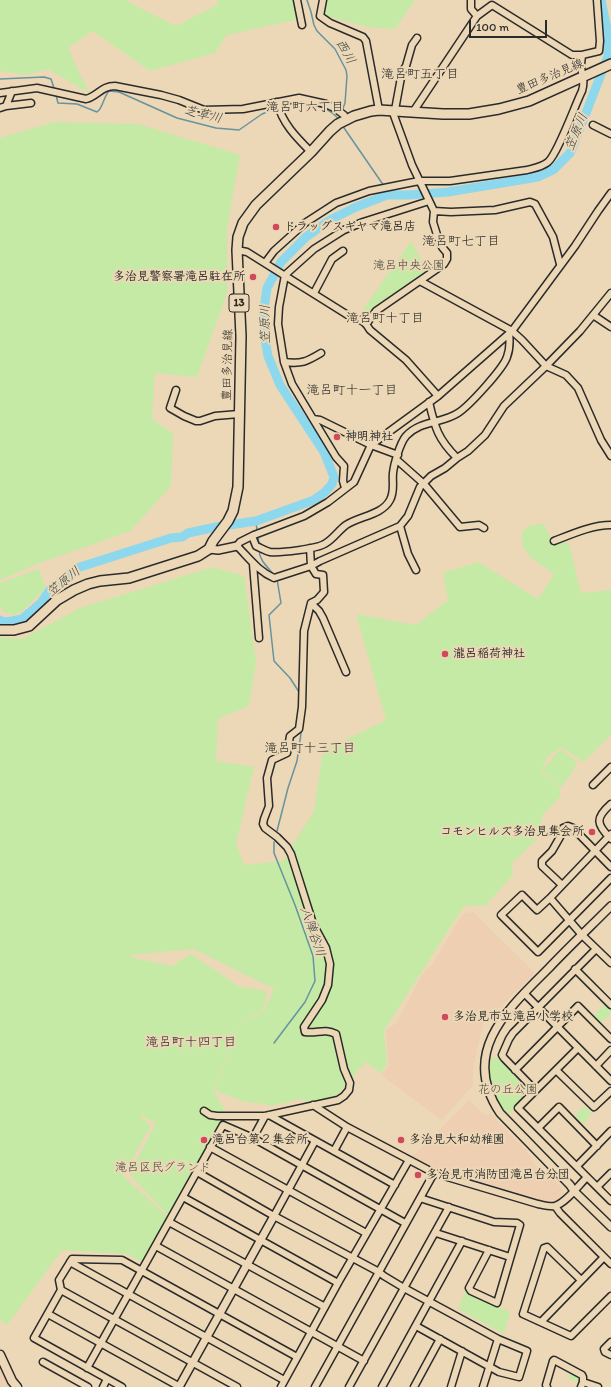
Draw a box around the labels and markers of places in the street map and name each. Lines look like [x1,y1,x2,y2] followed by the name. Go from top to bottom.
[284,220,416,234] place label: ドラッグスギヤマ滝呂店
[271,222,281,232] marker: ドラッグスギヤマ滝呂店
[113,270,245,284] place label: 多治見警察署滝呂駐在所
[248,272,258,282] marker: 多治見警察署滝呂駐在所
[345,430,393,444] place label: 神明神社
[332,432,342,442] marker: 神明神社
[453,647,525,661] place label: 瀧呂稲荷神社
[440,649,450,659] marker: 瀧呂稲荷神社
[440,825,584,839] place label: コモンヒルズ多治見集会所
[587,827,597,837] marker: コモンヒルズ多治見集会所
[453,1010,573,1024] place label: 多治見市立滝呂小学校
[440,1012,450,1022] marker: 多治見市立滝呂小学校
[212,1133,308,1147] place label: 滝呂台第２集会所
[409,1133,505,1147] place label: 多治見大和幼稚園
[199,1135,209,1145] marker: 滝呂台第２集会所
[396,1135,406,1145] marker: 多治見大和幼稚園
[426,1168,570,1182] place label: 多治見市消防団滝呂台分団
[413,1170,423,1180] marker: 多治見市消防団滝呂台分団

